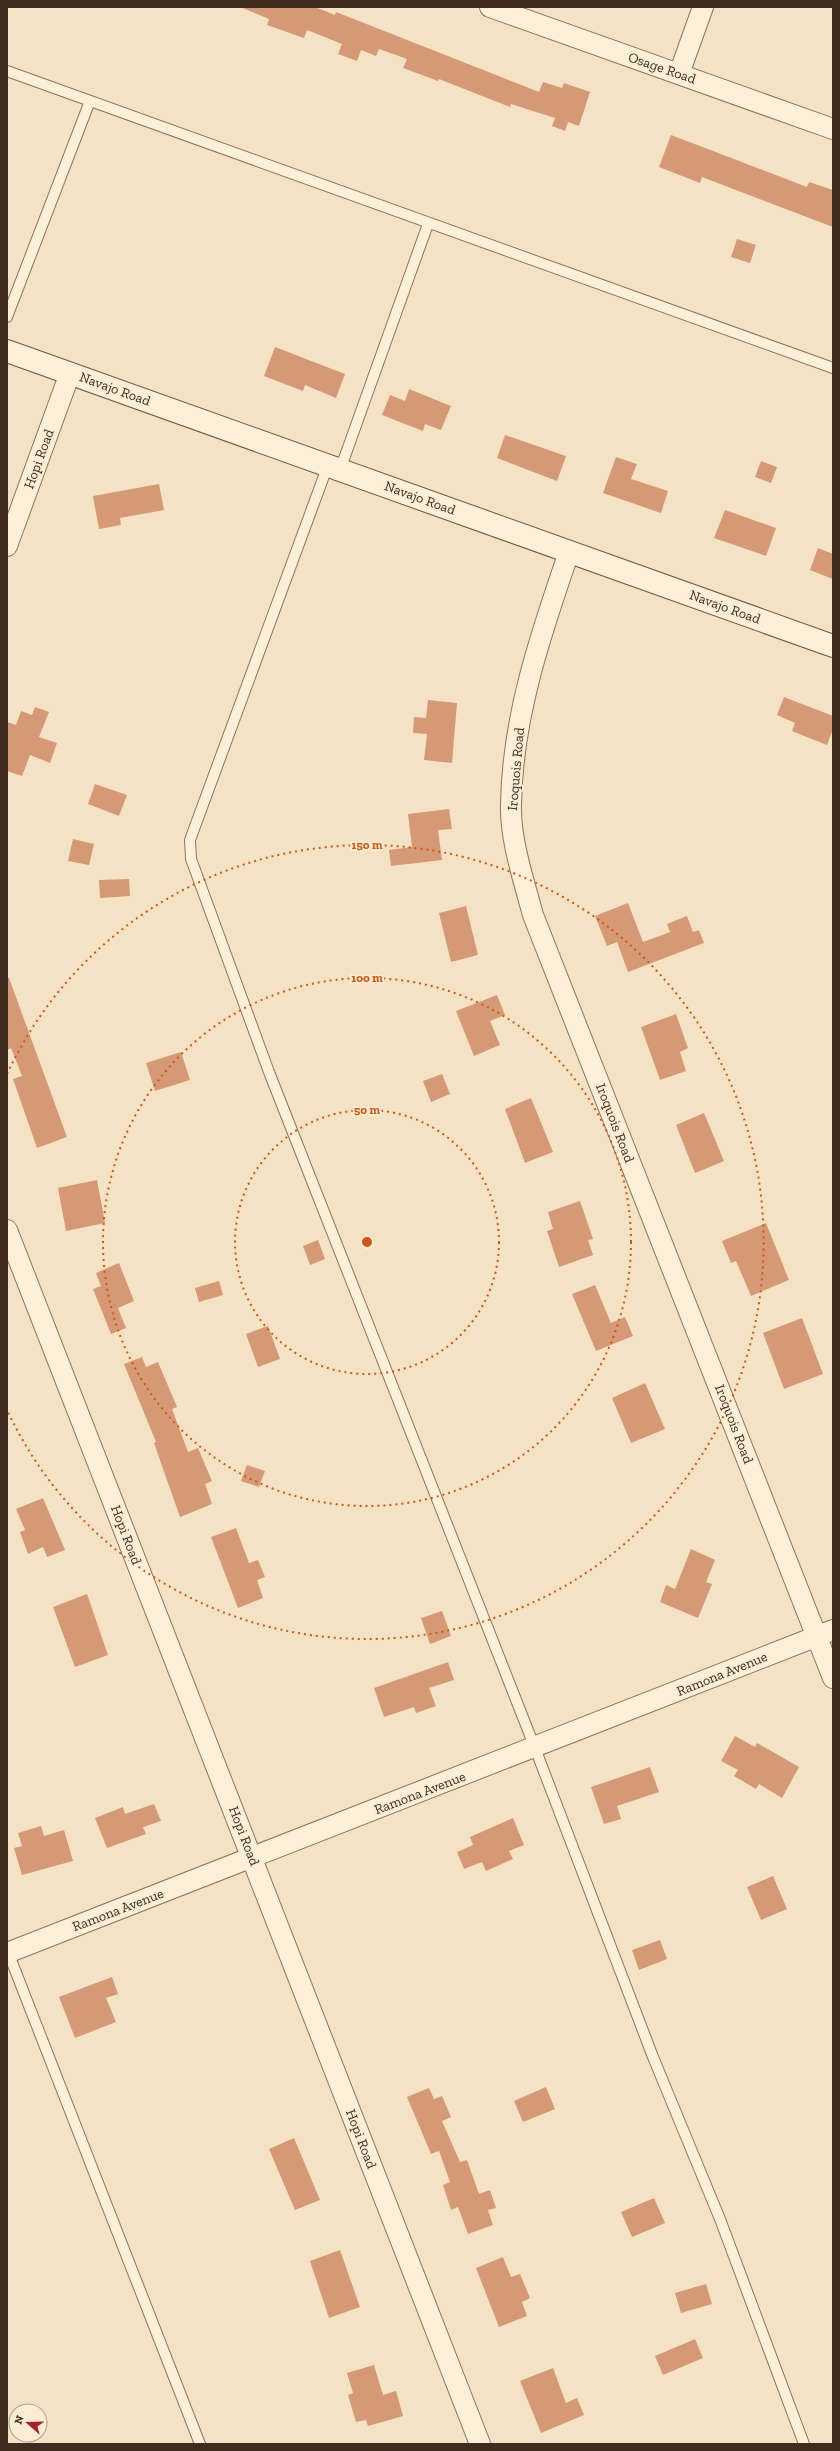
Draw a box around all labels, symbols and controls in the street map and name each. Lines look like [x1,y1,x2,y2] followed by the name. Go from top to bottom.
[626,48,698,88] street label: Osage Road
[77,368,153,410] street label: Navajo Road
[20,427,58,491] street label: Hopi Road
[382,477,458,519] street label: Navajo Road
[687,586,763,628] street label: Navajo Road
[504,726,528,811] street label: Iroquois Road
[352,838,383,852] text: 150 m
[351,971,383,985] text: 100 m
[592,1081,638,1165] street label: Iroquois Road
[354,1103,380,1117] text: 50 m
[360,1235,374,1249] centre of rings
[711,1382,757,1466] street label: Iroquois Road
[107,1503,145,1567] street label: Hopi Road
[674,1648,770,1700] street label: Ramona Avenue
[372,1768,469,1818] street label: Ramona Avenue
[225,1804,263,1868] street label: Hopi Road
[70,1885,167,1935] street label: Ramona Avenue
[342,2107,380,2171] street label: Hopi Road
[8,2403,48,2443] north arrow
[12,2413,27,2426] text: N

